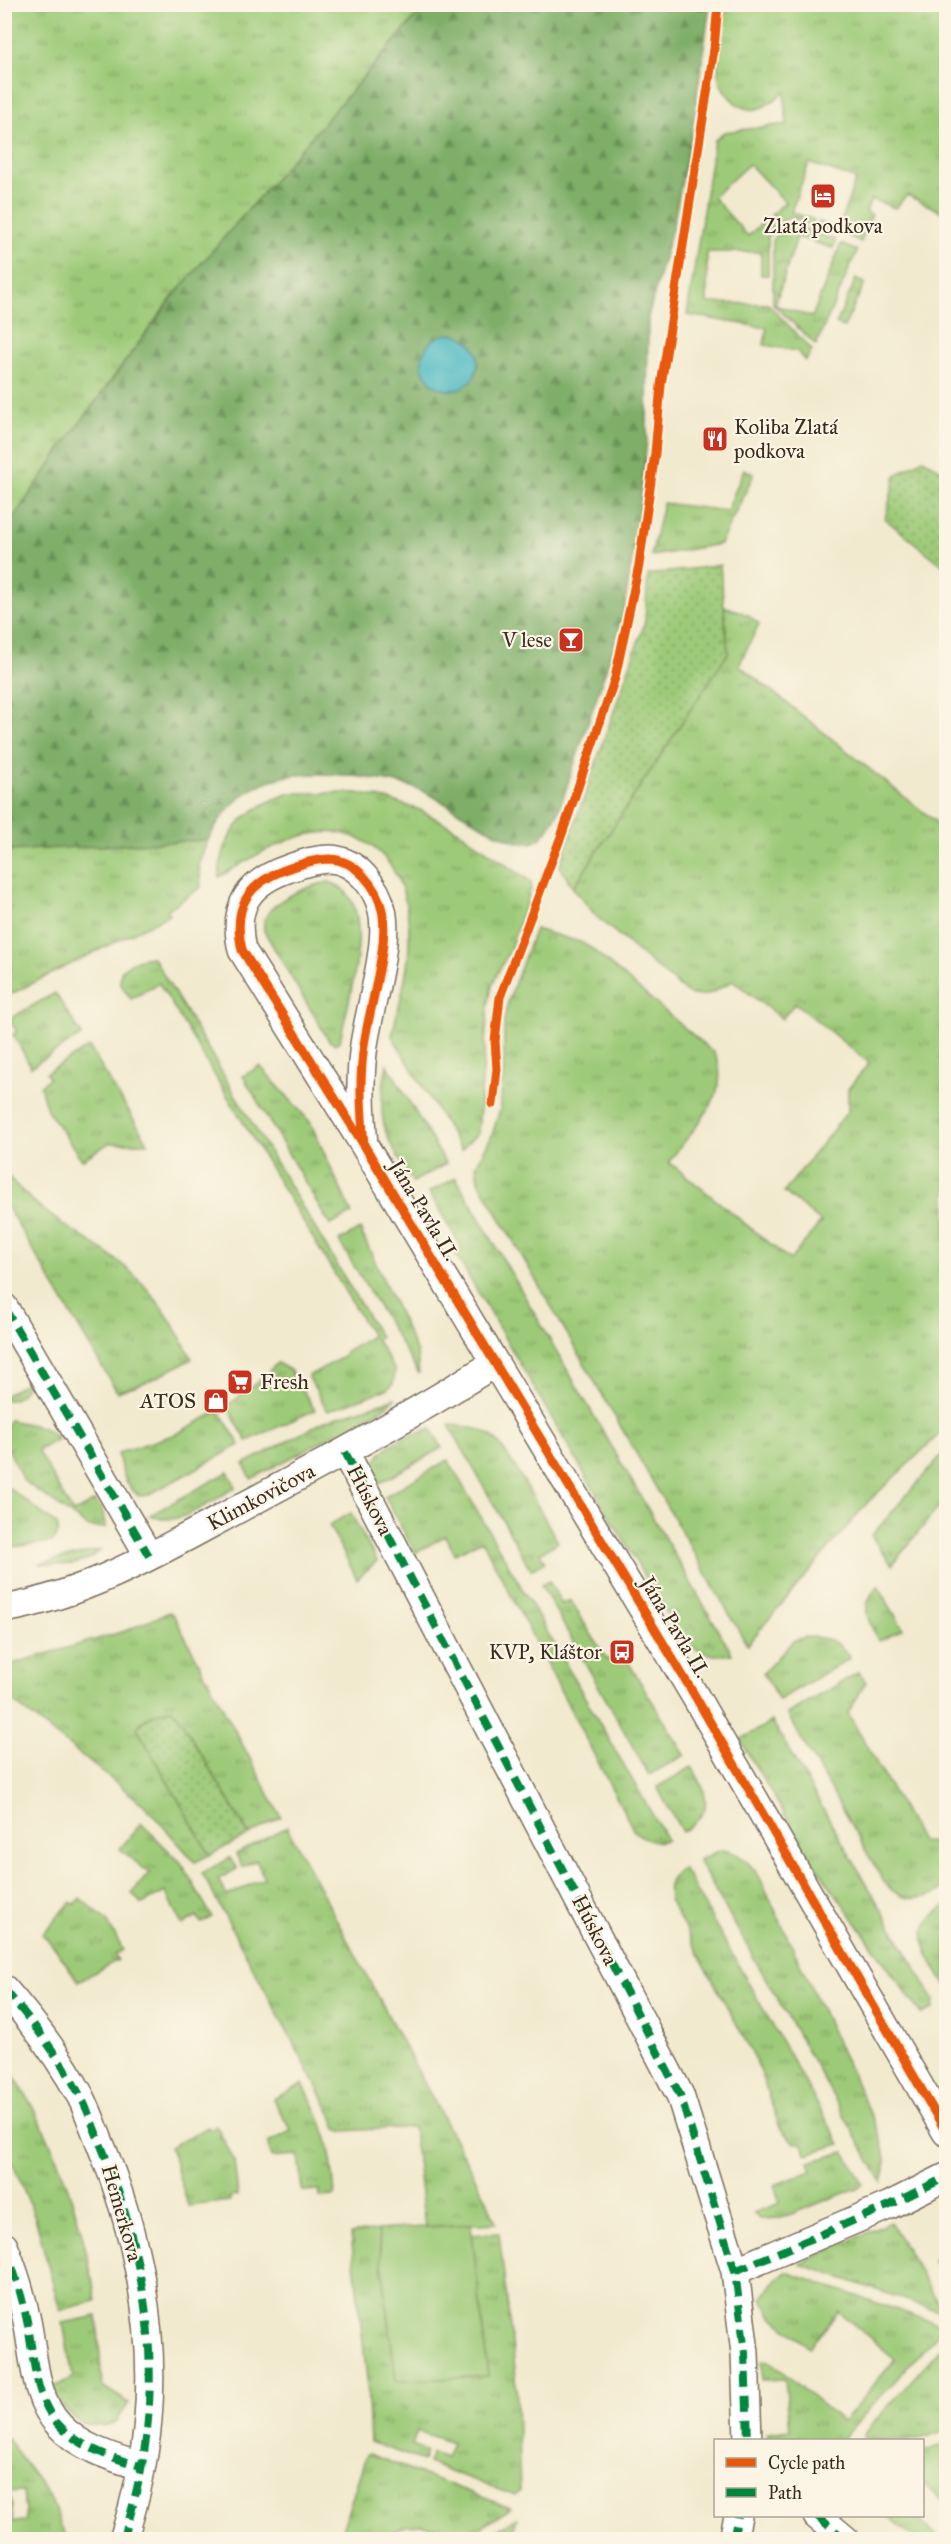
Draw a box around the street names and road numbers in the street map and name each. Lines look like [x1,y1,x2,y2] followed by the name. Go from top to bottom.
[383,1153,464,1265] street label: Jána Pavla II.
[203,1458,319,1536] street label: Klimkovičova
[341,1460,399,1540] street label: Húskova
[634,1570,715,1682] street label: Jána Pavla II.
[566,1890,624,1970] street label: Húskova
[96,2161,148,2265] street label: Hemerkova

